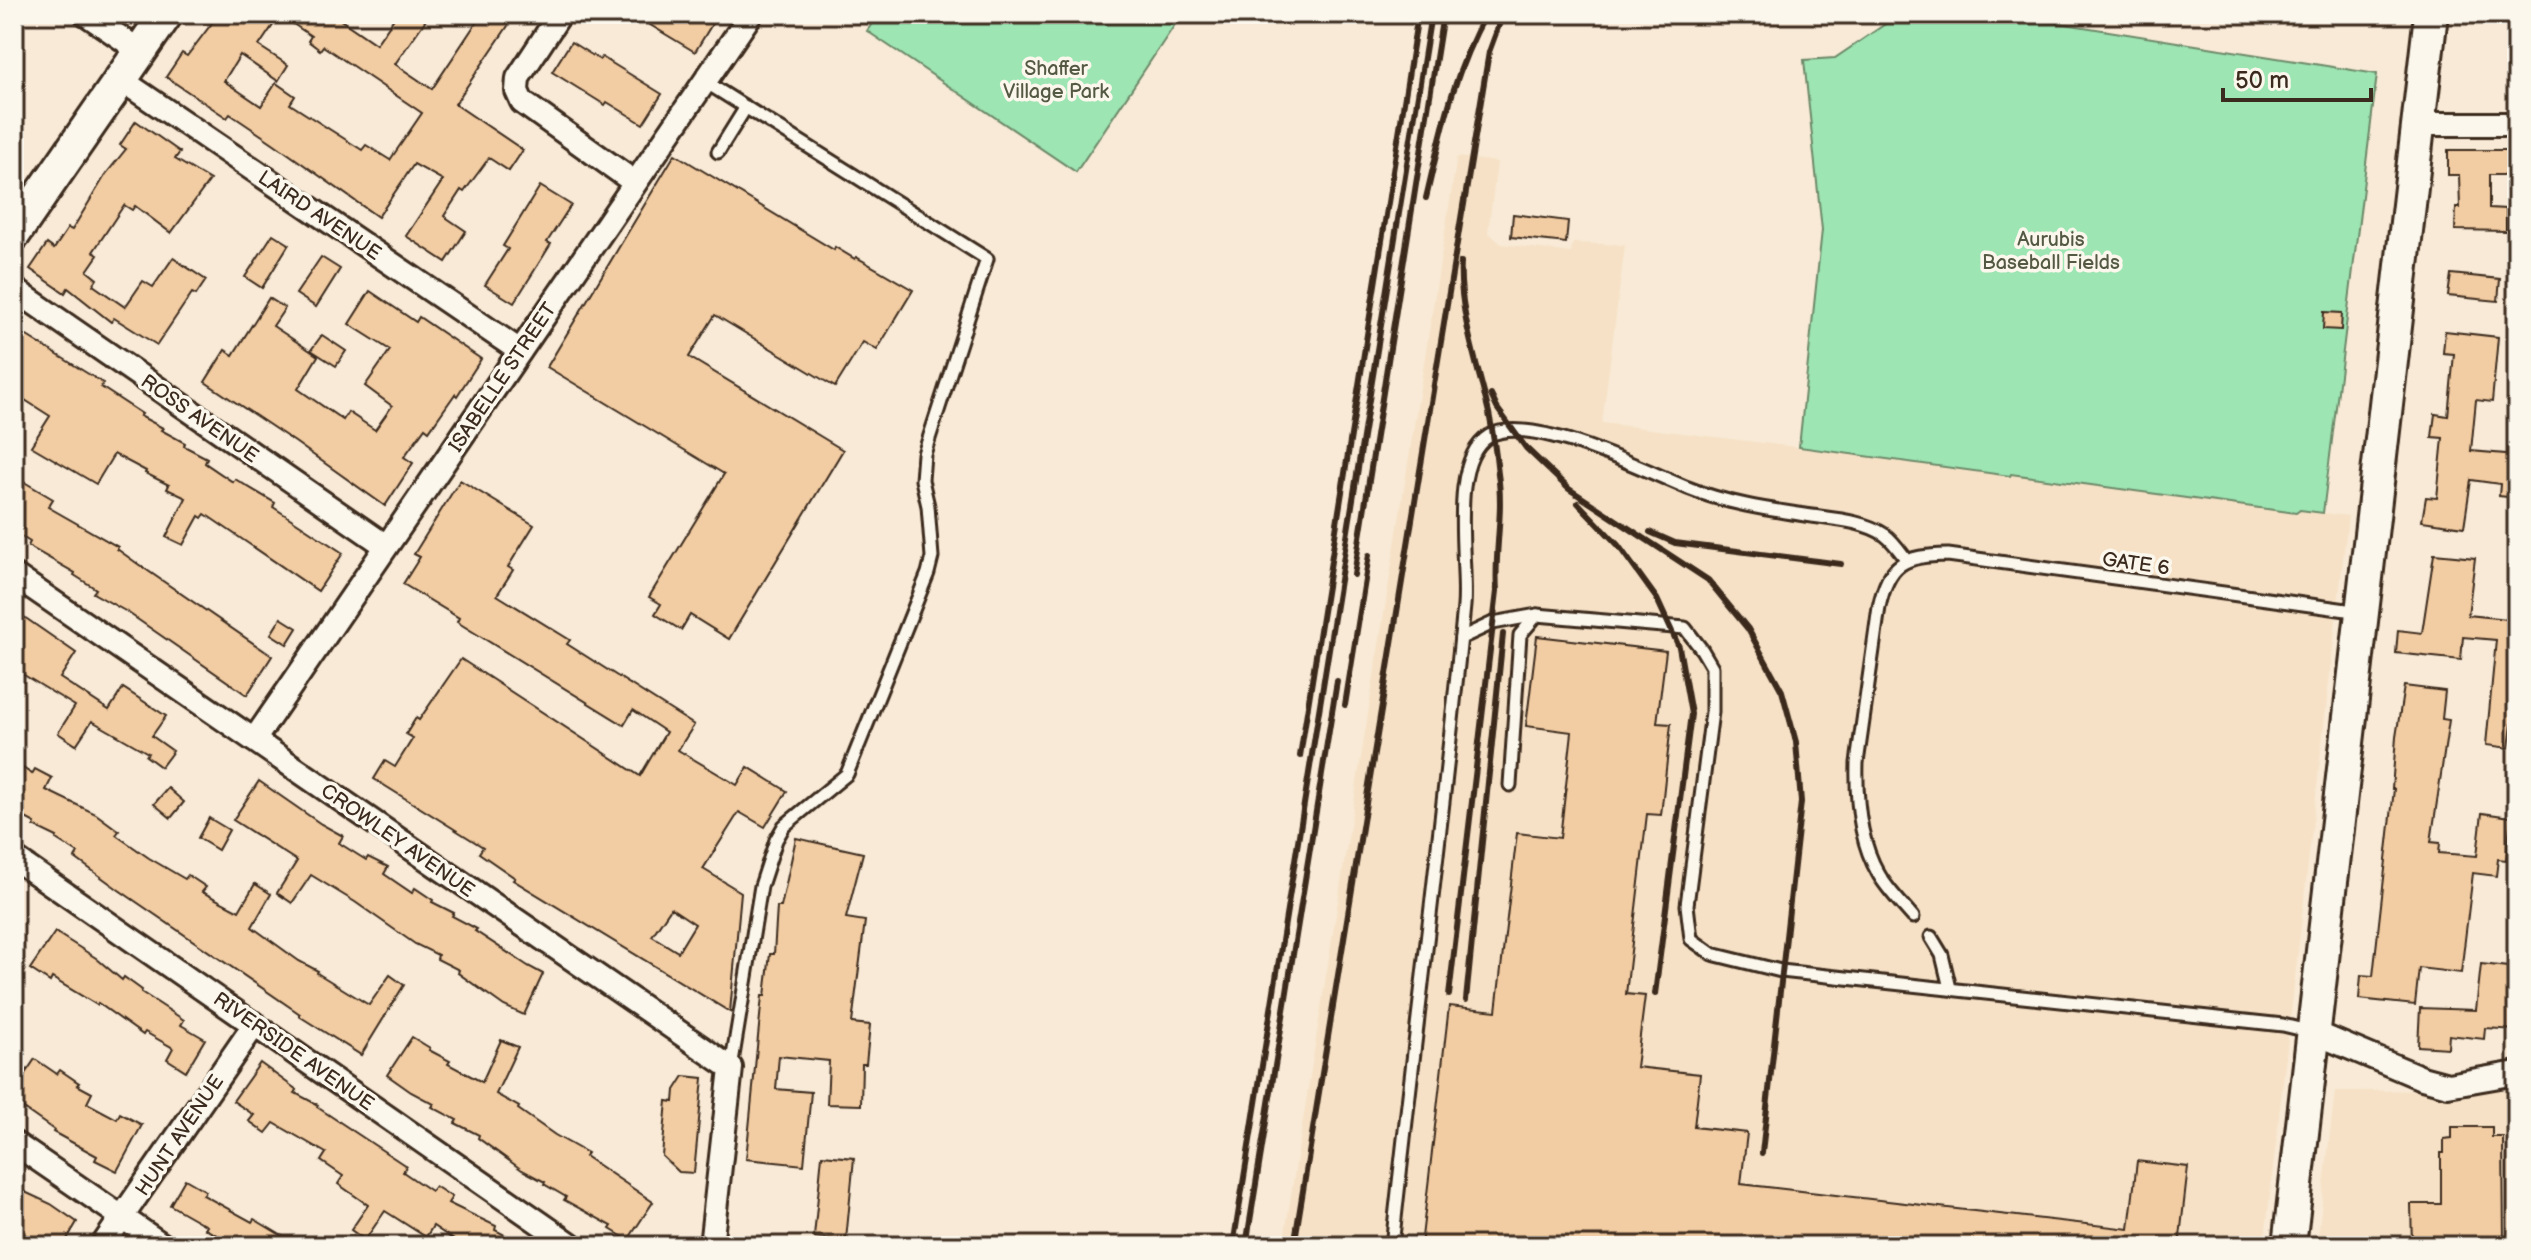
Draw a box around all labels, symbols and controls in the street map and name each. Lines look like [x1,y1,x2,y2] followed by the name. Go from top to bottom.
[2223,52,2371,102] scale bar
[1003,57,1109,104] park label: Shaffer Village Park
[2235,66,2289,95] text: 50 m
[253,166,385,266] street label: LAIRD AVENUE
[1982,228,2120,275] park label: Aurubis Baseball Fields
[444,298,562,457] street label: ISABELLE STREET
[136,369,263,468] street label: ROSS AVENUE
[2101,547,2171,581] street label: GATE 6
[316,779,479,903] street label: CROWLEY AVENUE
[208,987,378,1116] street label: RIVERSIDE AVENUE
[131,1071,229,1201] street label: HUNT AVENUE

